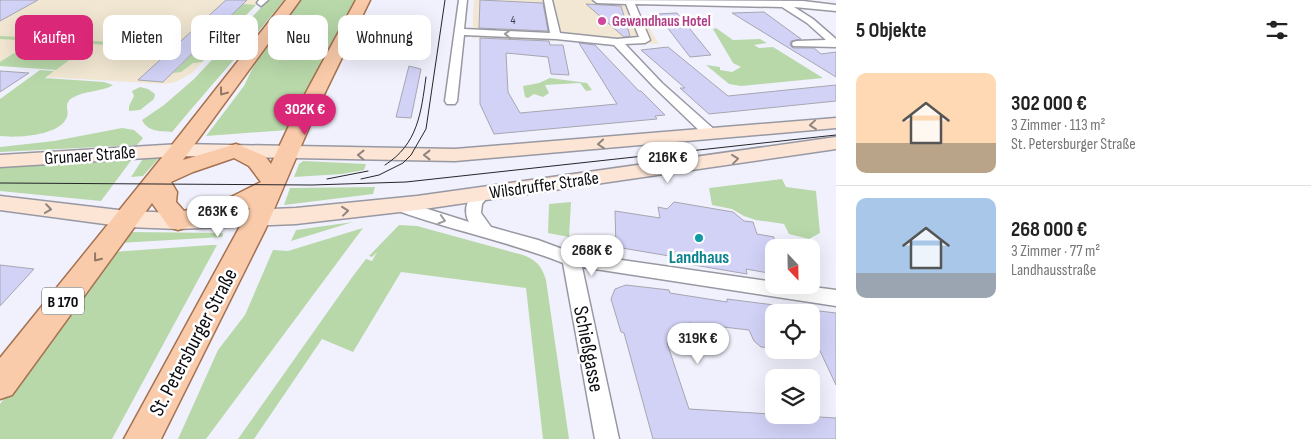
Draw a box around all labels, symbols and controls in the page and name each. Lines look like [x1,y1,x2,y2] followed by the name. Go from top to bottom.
[612,12,711,31] place label: Gewandhaus Hotel
[510,13,516,28] house number: 4
[15,15,93,60] chip: Kaufen
[103,15,181,60] chip: Mieten
[191,15,258,60] chip: Filter
[268,15,328,60] chip: Neu
[338,15,431,60] chip: Wohnung
[596,15,608,27] marker: Gewandhaus Hotel
[1263,16,1291,44] icon: filters
[856,18,926,43] text: 5 Objekte
[503,29,511,39] one-way arrow
[221,86,229,95] one-way arrow
[1011,91,1087,116] text: 302 000 €
[896,93,956,153] icon: home
[264,94,346,136] pin: 302K €
[285,100,325,119] text: 302K €
[1011,116,1105,135] text: 3 Zimmer · 113 m²
[808,119,816,130] one-way arrow
[1011,135,1136,154] text: St. Petersburger Straße
[597,138,605,149] one-way arrow
[44,142,136,169] street label: Grunaer Straße
[627,142,709,184] pin: 216K €
[648,148,688,167] text: 216K €
[356,150,364,160] one-way arrow
[423,150,430,160] one-way arrow
[731,154,739,165] one-way arrow
[488,167,600,204] street label: Wilsdruffer Straße
[177,196,259,238] pin: 263K €
[198,202,238,221] text: 263K €
[44,203,53,213] one-way arrow
[341,206,349,217] one-way arrow
[437,215,445,225] one-way arrow
[1011,217,1087,242] text: 268 000 €
[896,218,956,278] icon: home
[693,232,705,244] marker: Landhaus
[551,234,633,277] pin: 268K €
[765,239,820,294] north arrow
[765,239,820,424] map controls
[572,241,612,260] text: 268K €
[1011,242,1100,261] text: 3 Zimmer · 77 m²
[669,247,729,268] place label: Landhaus
[94,252,103,261] one-way arrow
[1011,261,1096,280] text: Landhausstraße
[144,264,243,420] street label: St. Petersburger Straße
[42,288,84,314] road number: B 170
[568,304,609,394] street label: Schießgasse
[765,304,820,359] button: locate
[657,322,739,365] pin: 319K €
[678,329,718,348] text: 319K €
[765,369,820,424] button: layers

